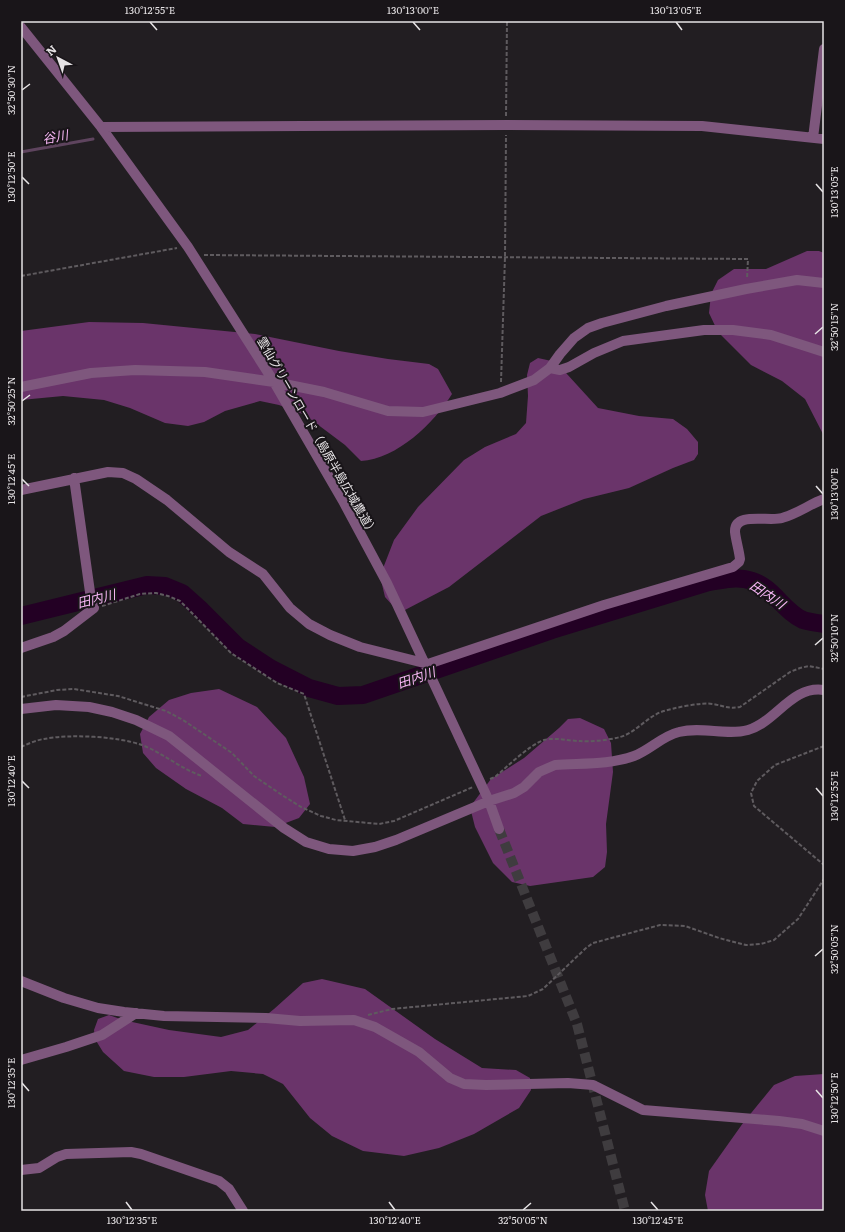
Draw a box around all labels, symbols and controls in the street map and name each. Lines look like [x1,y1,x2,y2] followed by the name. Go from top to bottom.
[125,2,175,17] text: 130°12'55"E
[387,2,439,17] text: 130°13'00"E
[650,2,702,17] text: 130°13'05"E
[38,38,78,78] north arrow
[42,41,60,59] text: N
[3,65,18,115] text: 32°50'30"N
[41,124,71,148] water label: 谷川
[3,151,18,203] text: 130°12'50"E
[826,166,841,218] text: 130°13'05"E
[826,303,841,351] text: 32°50'15"N
[253,333,383,539] street label: 雲仙グリーンロード（島原半島広域農道）
[3,376,18,426] text: 32°50'25"N
[3,454,18,504] text: 130°12'45"E
[826,468,841,520] text: 130°13'00"E
[747,575,791,614] water label: 田内川
[75,584,119,612] water label: 田内川
[826,614,841,662] text: 32°50'10"N
[394,661,439,692] water label: 田内川
[3,755,18,807] text: 130°12'40"E
[826,771,841,821] text: 130°12'55"E
[826,924,841,974] text: 32°50'05"N
[3,1058,18,1108] text: 130°12'35"E
[826,1072,841,1124] text: 130°12'50"E
[107,1212,157,1227] text: 130°12'35"E
[369,1212,421,1227] text: 130°12'40"E
[498,1212,548,1227] text: 32°50'05"N
[633,1212,683,1227] text: 130°12'45"E

